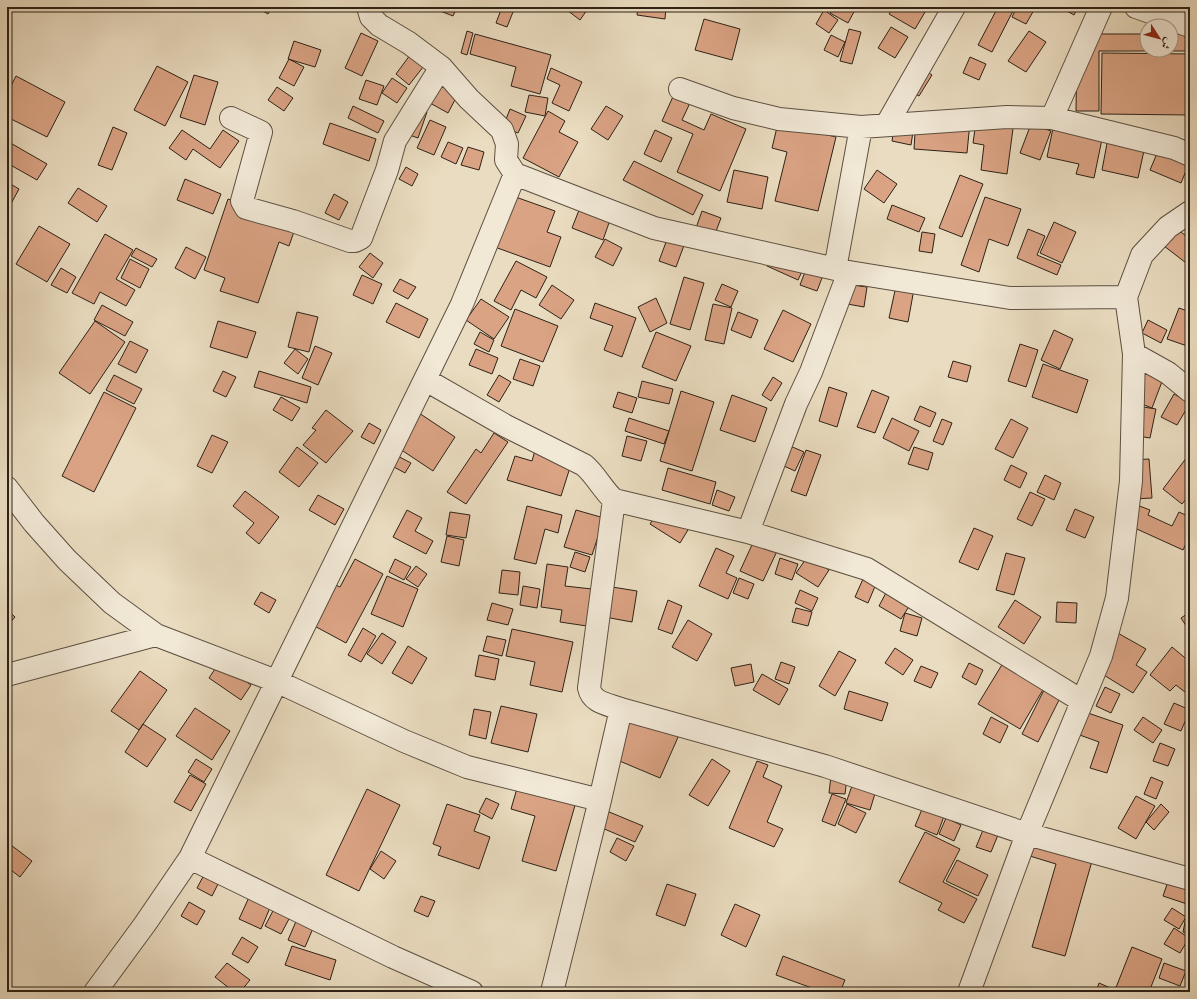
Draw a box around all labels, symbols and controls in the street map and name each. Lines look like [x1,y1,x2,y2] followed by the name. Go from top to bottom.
[1139,18,1179,58] north arrow
[1158,35,1176,52] text: ش

